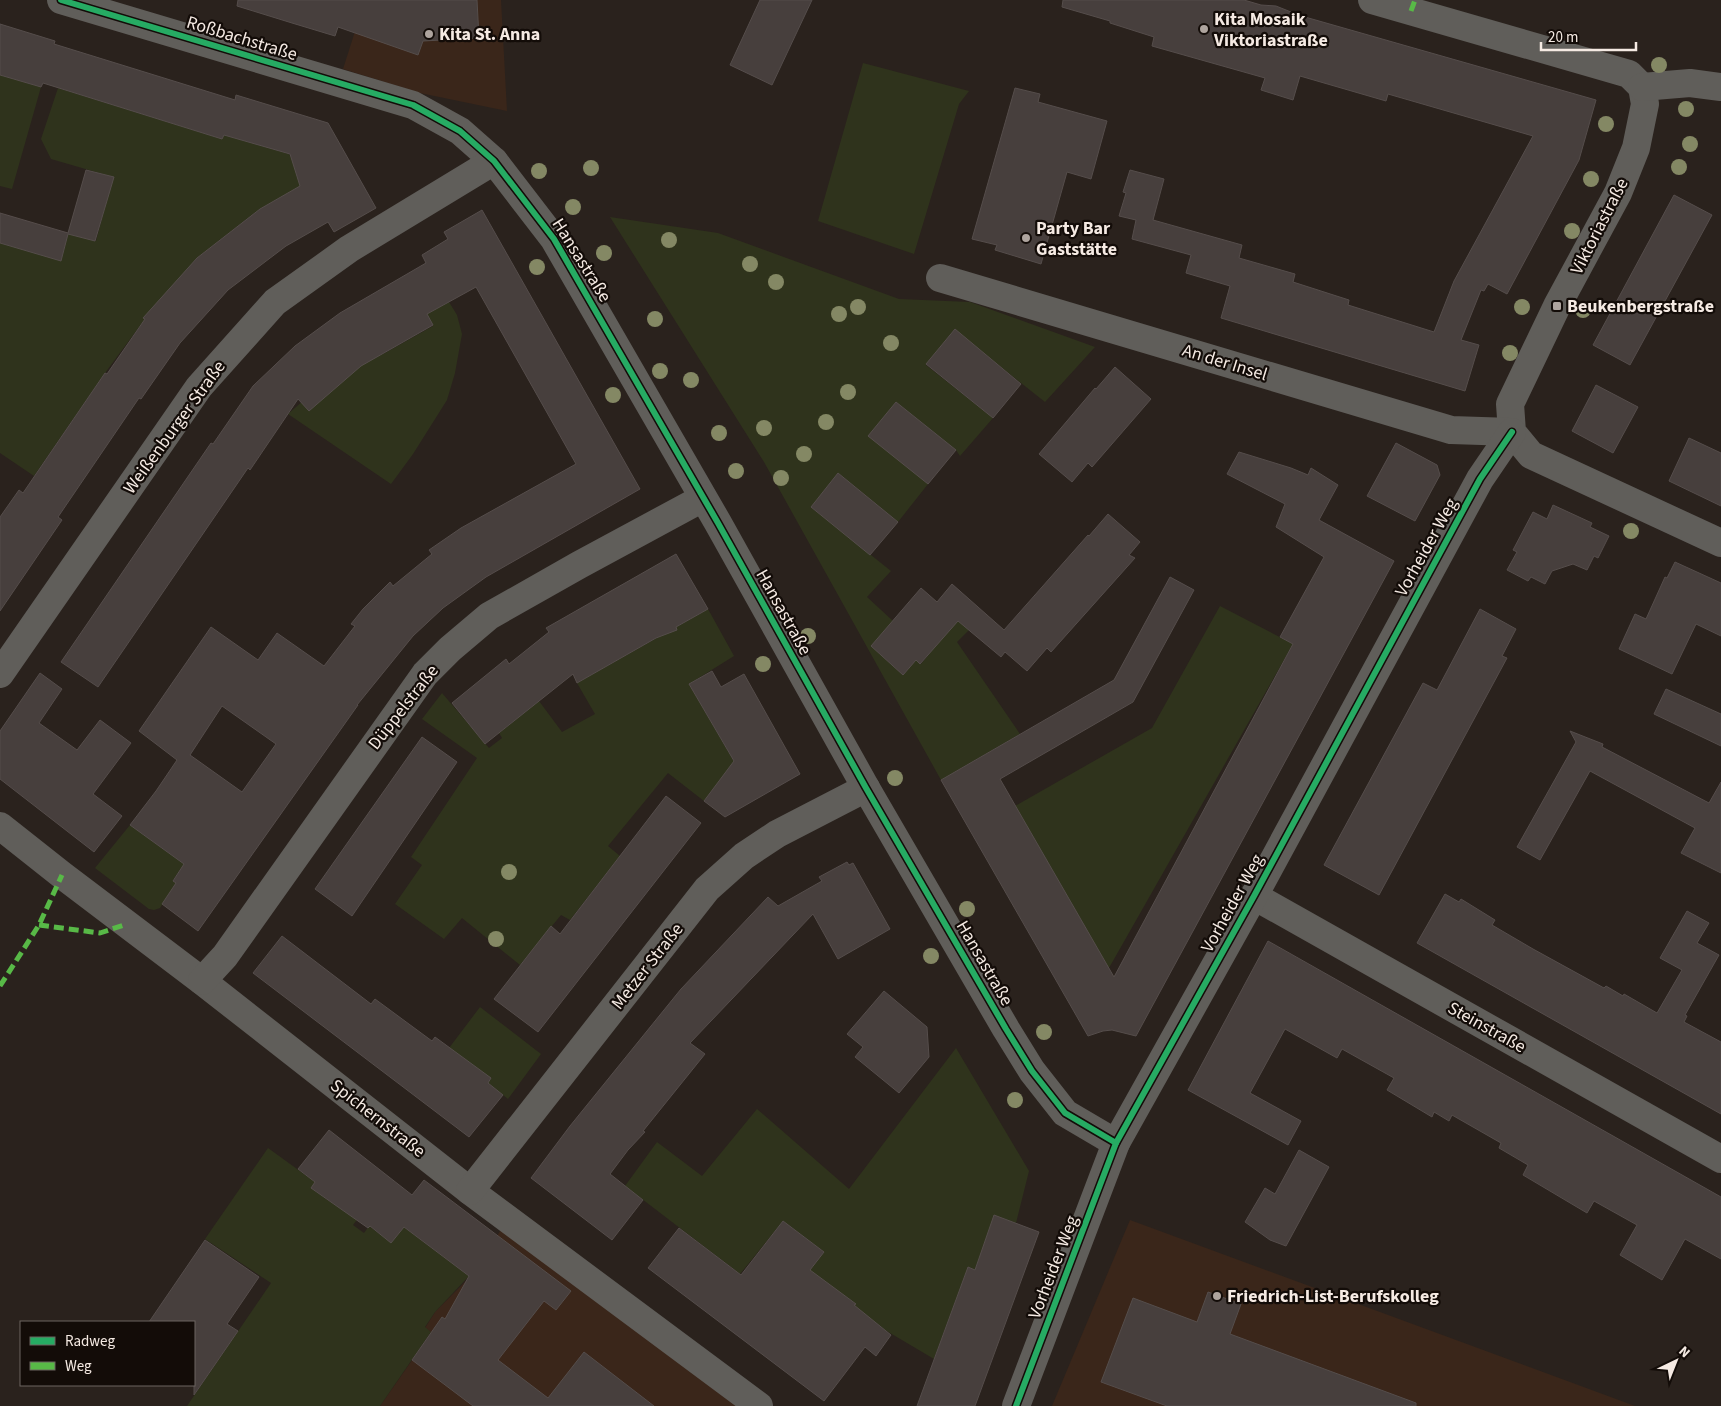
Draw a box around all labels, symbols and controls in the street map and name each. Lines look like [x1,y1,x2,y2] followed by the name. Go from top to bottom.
[1213,7,1328,53] place label: Kita Mosaik Viktoriastraße
[183,10,300,67] street label: Roßbachstraße
[1541,20,1636,52] scale bar
[439,22,540,47] place label: Kita St. Anna
[1198,23,1210,35] marker: Kita Mosaik Viktoriastraße
[1548,27,1578,48] text: 20 m
[423,28,435,40] marker: Kita St. Anna
[1564,174,1634,279] street label: Viktoriastraße
[546,213,617,307] street label: Hansastraße
[1036,216,1117,262] place label: Party Bar Gaststätte
[1020,232,1032,244] marker: Party Bar Gaststätte
[1567,294,1714,319] place label: Beukenbergstraße
[1551,300,1563,312] marker: Beukenbergstraße
[1179,338,1270,387] street label: An der Insel
[117,355,231,499] street label: Weißenburger Straße
[1389,494,1464,601] street label: Vorheider Weg
[750,565,817,660] street label: Hansastraße
[362,659,445,755] street label: Düppelstraße
[1195,850,1270,957] street label: Vorheider Weg
[950,916,1019,1011] street label: Hansastraße
[606,918,689,1015] street label: Metzer Straße
[1443,996,1530,1059] street label: Steinstraße
[325,1073,431,1164] street label: Spichernstraße
[1022,1212,1085,1322] street label: Vorheider Weg
[1227,1284,1439,1309] place label: Friedrich-List-Berufskolleg
[1211,1290,1223,1302] marker: Friedrich-List-Berufskolleg
[20,1321,195,1386] legend
[65,1331,115,1352] text: Radweg
[1651,1336,1701,1386] north arrow
[1674,1342,1694,1363] text: N
[65,1356,92,1377] text: Weg

